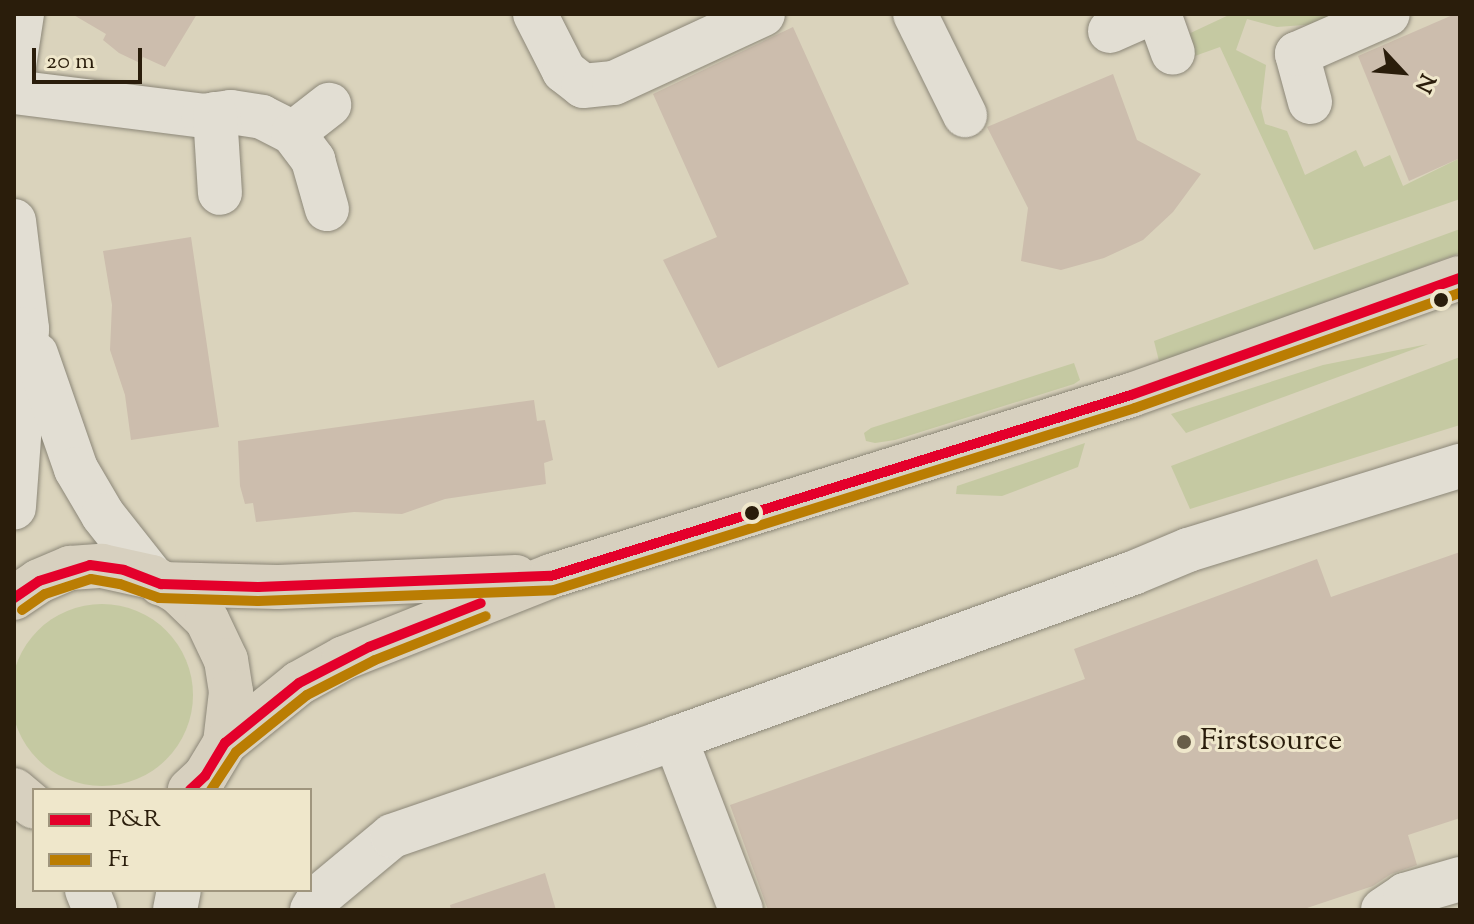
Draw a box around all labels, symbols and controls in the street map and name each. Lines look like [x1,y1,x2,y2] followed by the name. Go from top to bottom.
[36,32,146,82] scale bar
[1362,32,1442,112] north arrow
[46,45,95,79] text: 20 m
[1405,68,1442,97] text: N
[1433,292,1449,308] unlabelled marker
[744,505,760,521] unlabelled marker
[1200,724,1342,760] place label: Firstsource
[1175,733,1193,751] marker: Firstsource
[32,788,312,892] legend
[108,803,161,837] text: P&R
[108,843,129,877] text: F1

